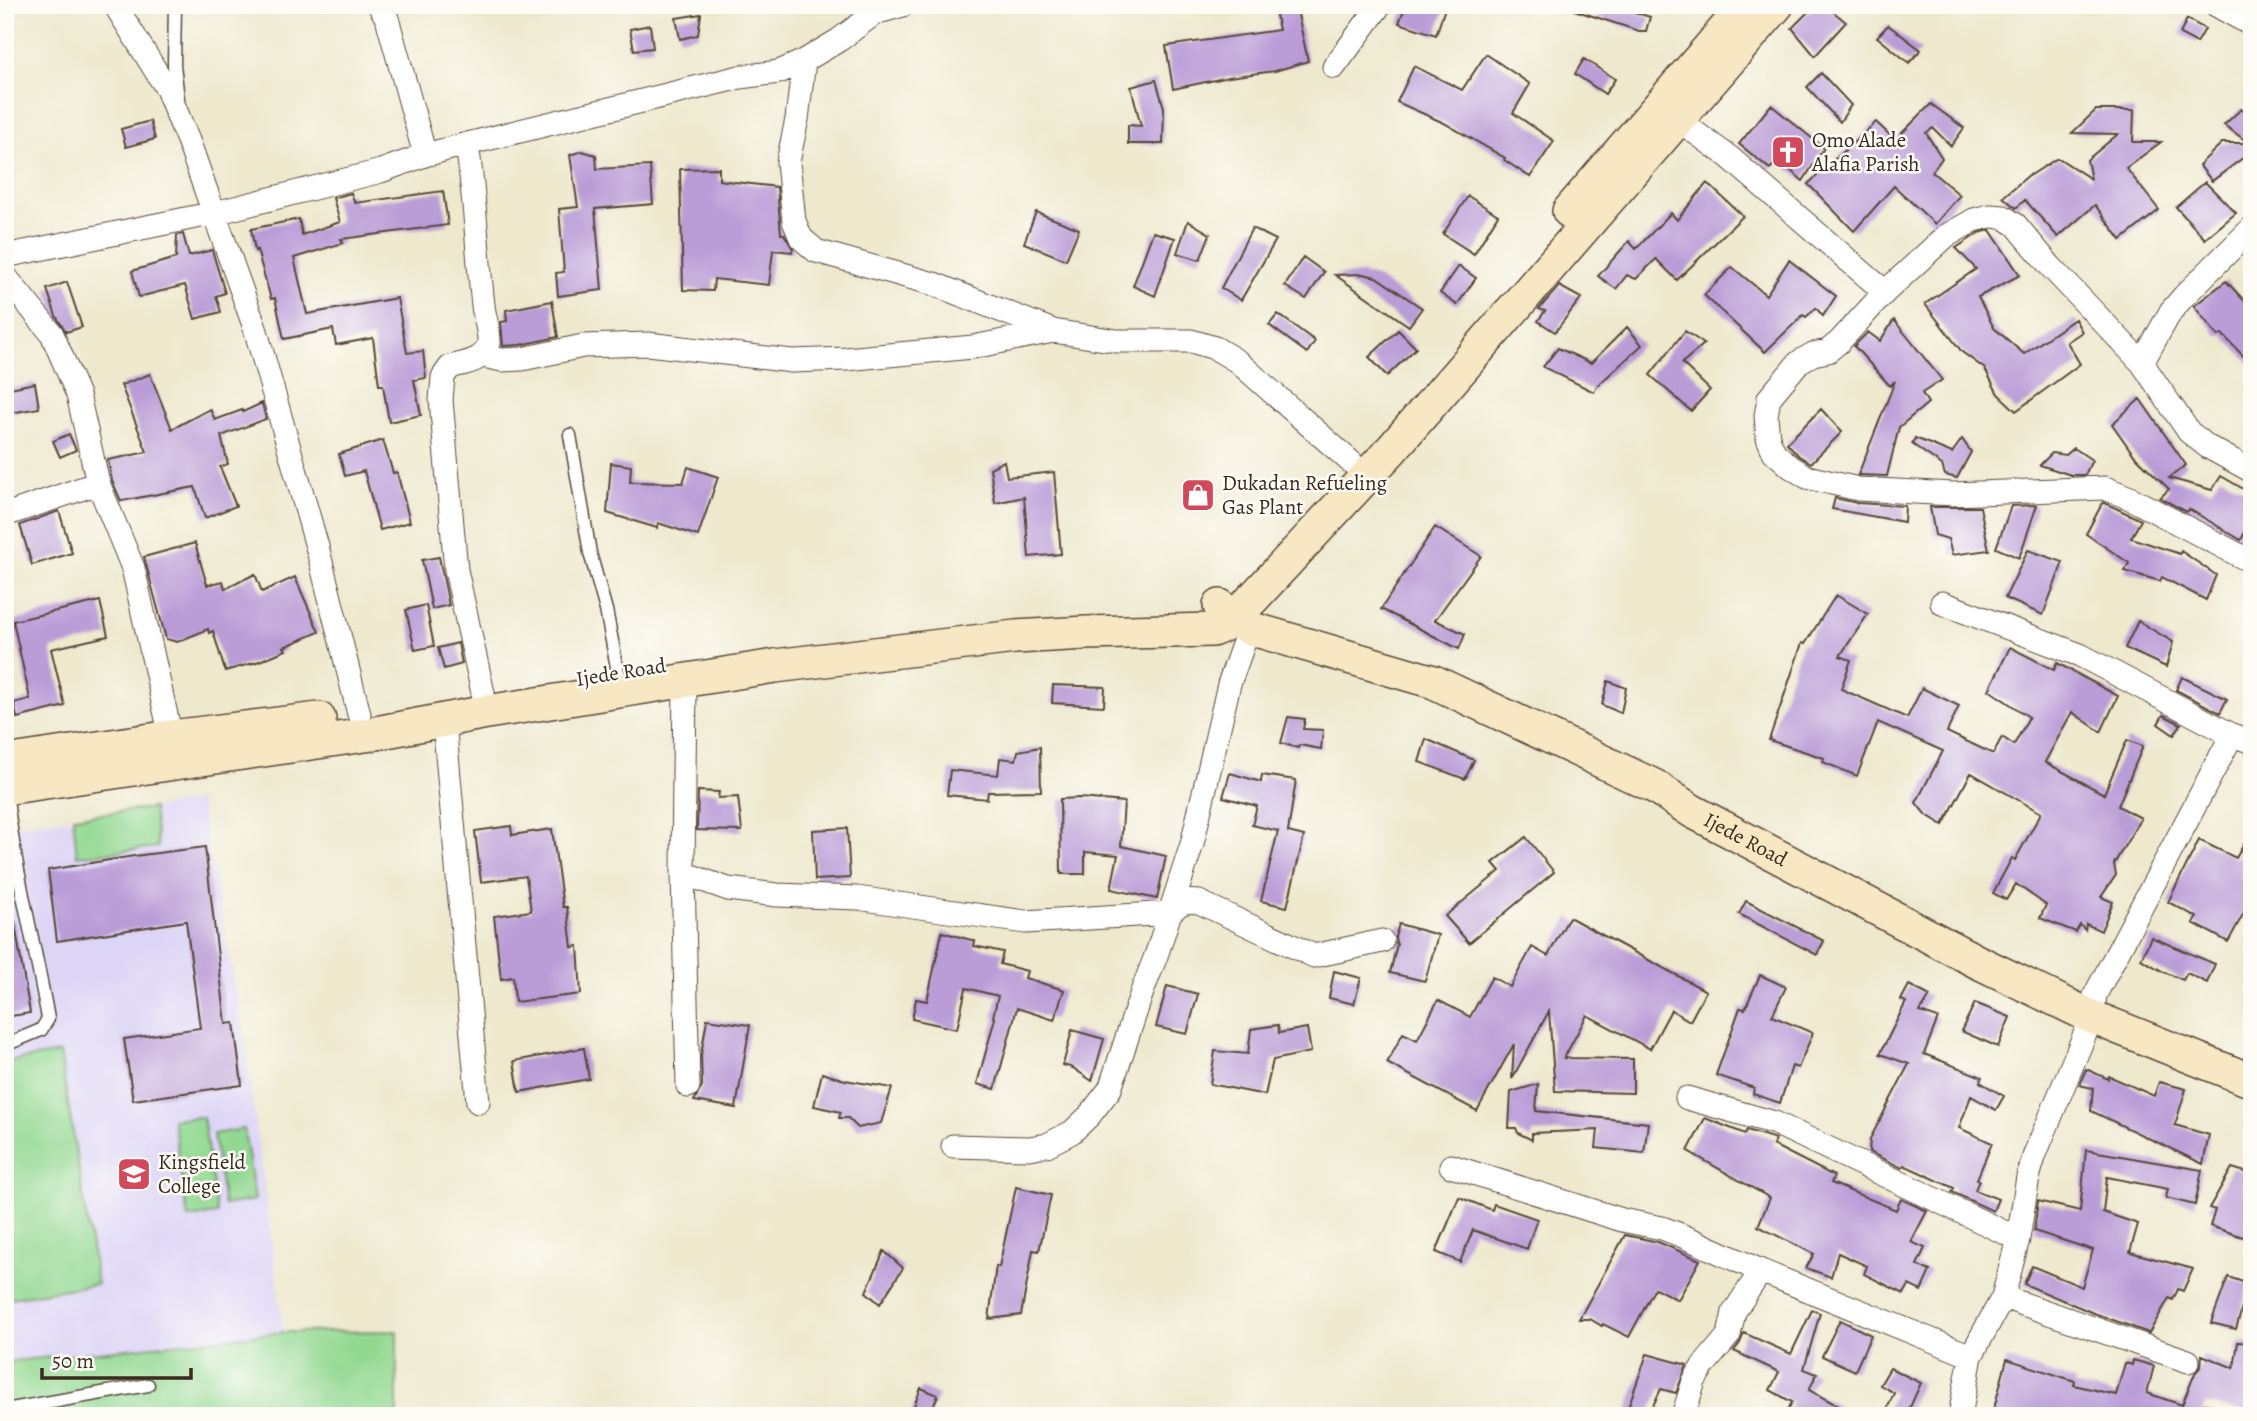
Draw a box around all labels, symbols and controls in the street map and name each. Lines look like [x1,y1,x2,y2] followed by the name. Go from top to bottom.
[1811,126,1920,178] place label: Omo Alade Alafia Parish
[1769,133,1807,171] church icon: Omo Alade Alafia Parish
[1222,469,1388,521] place label: Dukadan Refueling Gas Plant
[1179,476,1217,514] shop icon: Dukadan Refueling Gas Plant
[574,651,669,693] street label: Ijede Road
[1699,806,1793,873] street label: Ijede Road
[158,1148,246,1200] place label: Kingsfield College
[115,1155,153,1193] school or university icon: Kingsfield College
[42,1337,191,1381] scale bar
[52,1347,94,1375] text: 50 m

